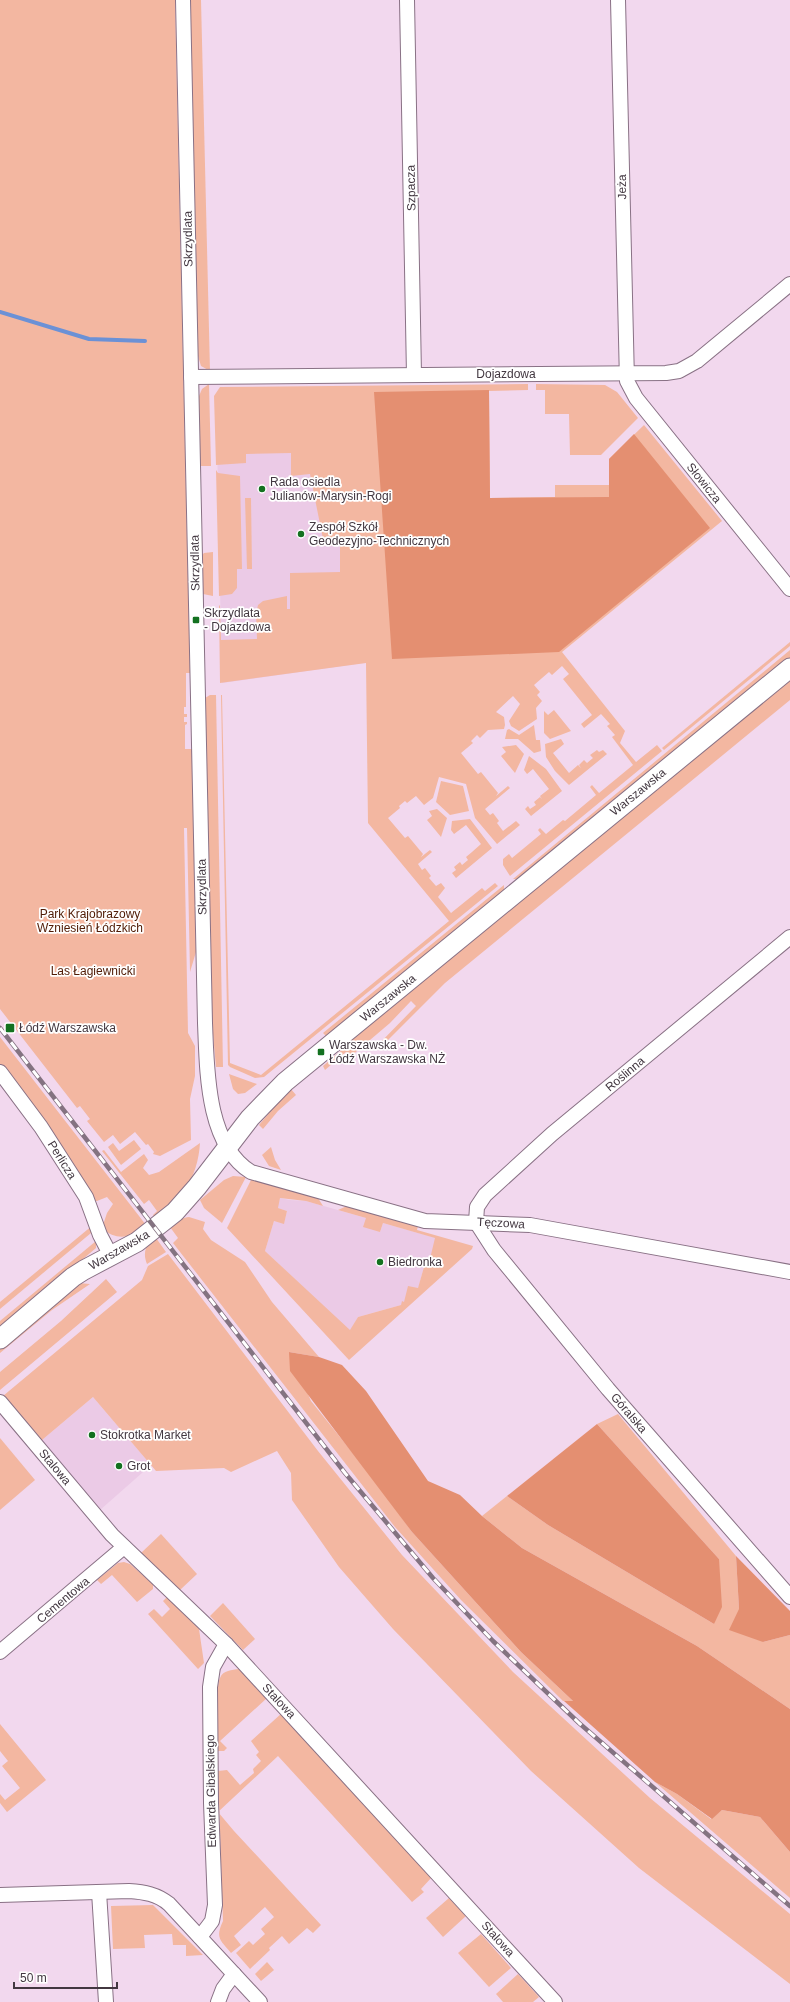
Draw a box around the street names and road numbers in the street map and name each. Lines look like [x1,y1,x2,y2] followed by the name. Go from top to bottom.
[404,165,418,211] street label: Szpacza
[615,174,629,200] street label: Jeża
[181,211,195,267] street label: Skrzydlata
[476,367,536,381] street label: Dojazdowa
[684,460,725,506] street label: Słowicza
[188,535,202,591] street label: Skrzydlata
[607,765,669,819] street label: Warszawska
[195,859,209,915] street label: Skrzydlata
[357,971,419,1025] street label: Warszawska
[603,1053,648,1094] street label: Roślinna
[45,1138,79,1182] street label: Perlicza
[477,1215,526,1231] street label: Tęczowa
[86,1227,152,1273] street label: Warszawska
[608,1390,650,1436] street label: Góralska
[36,1446,74,1488] street label: Stalowa
[34,1574,92,1626] street label: Cementowa
[259,1681,299,1722] street label: Stalowa
[203,1734,219,1848] street label: Edwarda Gibalskiego
[479,1918,518,1960] street label: Stalowa

